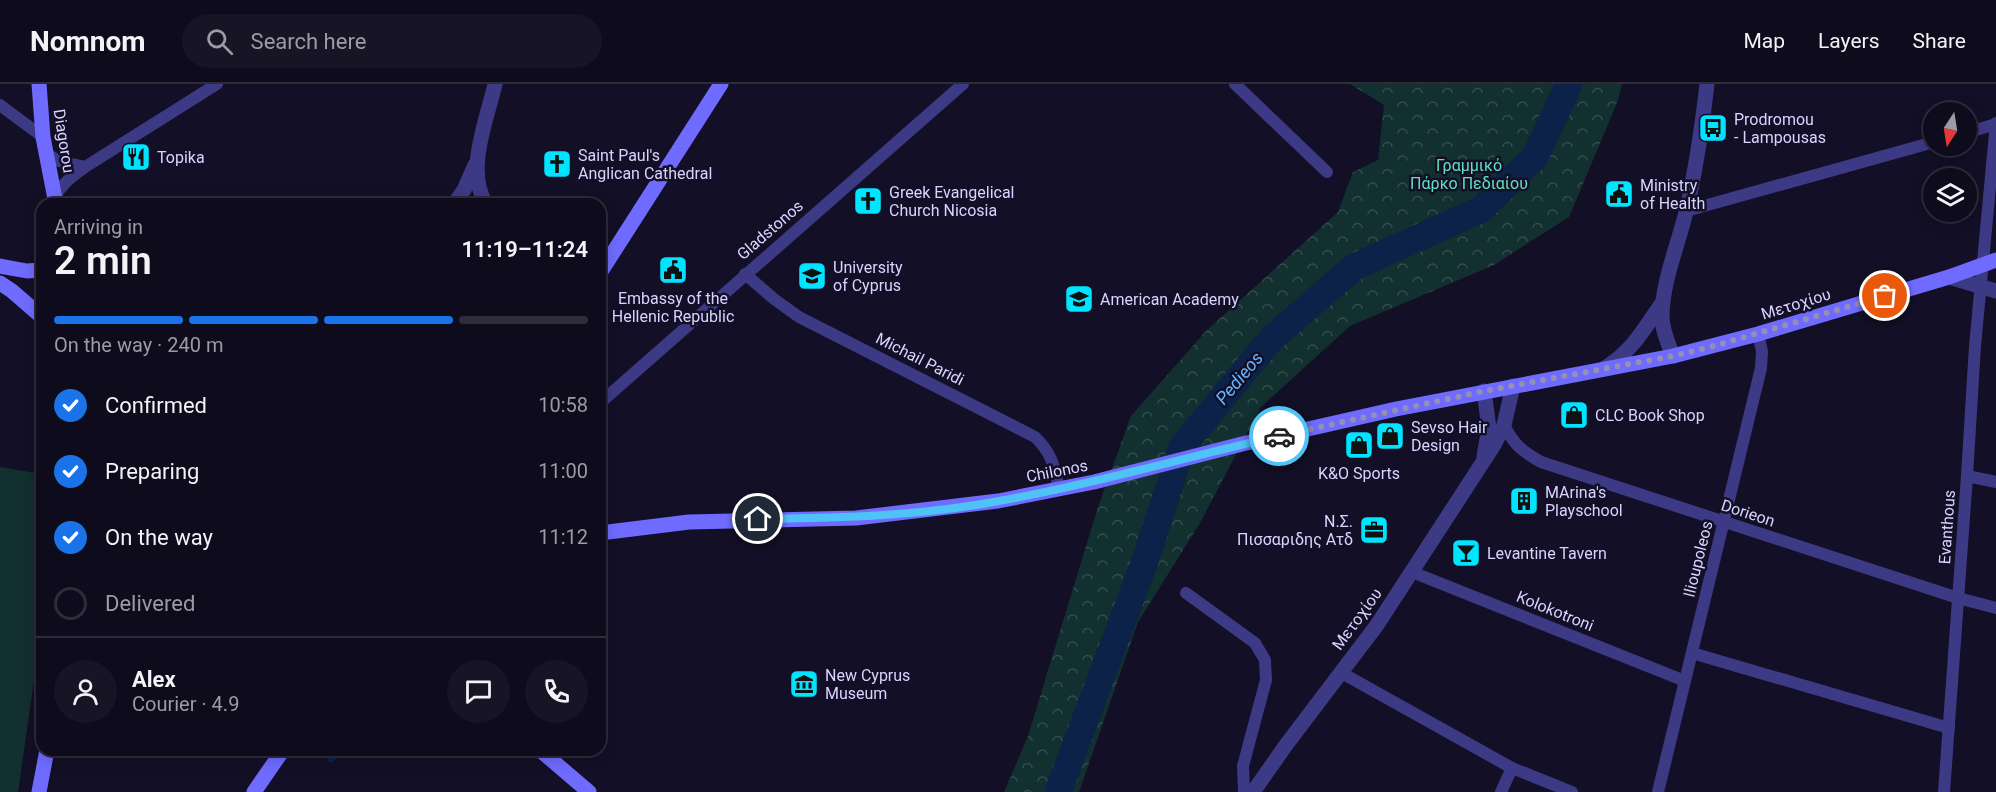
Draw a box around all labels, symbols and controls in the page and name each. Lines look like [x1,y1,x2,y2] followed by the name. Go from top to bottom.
[182,14,602,68] search box
[30,25,146,58] text: Nomnom
[203,25,236,58] icon: search
[251,29,366,54] text: Search here
[1743,29,1785,53] text: Map
[1818,29,1879,53] text: Layers
[1912,29,1966,53] text: Share
[1923,102,1977,156] north arrow
[1923,102,1977,222] map controls
[50,108,78,174] street label: Diagorou
[1734,110,1826,147] place label: Prodromou - Lampousas
[1697,112,1729,144] bus stop icon: Prodromou - Lampousas
[120,141,152,173] restaurant icon: Topika
[578,146,712,183] place label: Saint Paul's Anglican Cathedral
[157,148,205,167] place label: Topika
[541,148,573,180] church icon: Saint Paul's Anglican Cathedral
[1410,156,1528,193] park label: Γραμμικό Πάρκο Πεδιαίου
[1923,168,1977,222] button: layers
[1640,176,1705,213] place label: Ministry of Health
[1603,178,1635,210] public building icon: Ministry of Health
[889,183,1015,220] place label: Greek Evangelical Church Nicosia
[852,185,884,217] church icon: Greek Evangelical Church Nicosia
[733,196,807,264] street label: Gladstonos
[54,215,143,239] text: Arriving in
[461,237,588,262] text: 11:19–11:24
[54,238,152,284] text: 2 min
[657,254,689,286] public building icon: Embassy of the Hellenic Republic
[833,258,903,295] place label: University of Cyprus
[796,260,828,292] school or university icon: University of Cyprus
[1859,270,1910,321] pin
[1868,279,1901,312] icon: bag
[1063,283,1095,315] school or university icon: American Academy
[1759,284,1833,324] street label: Μετοχίου
[612,289,734,326] place label: Embassy of the Hellenic Republic
[1100,290,1239,309] place label: American Academy
[873,329,967,389] street label: Michail Paridi
[54,333,223,357] text: On the way · 240 m
[1211,347,1267,409] water label: Pedieos
[54,389,87,422] icon: check
[105,393,207,418] text: Confirmed
[538,393,588,417] text: 10:58
[1558,399,1590,431] shop icon: CLC Book Shop
[1249,406,1309,466] courier
[1595,406,1705,425] place label: CLC Book Shop
[1411,418,1488,455] place label: Sevso Hair Design
[1263,420,1296,453] icon: car
[1374,420,1406,452] shop icon: Sevso Hair Design
[1343,429,1375,461] shop icon: K&O Sports
[54,455,87,488] icon: check
[1025,456,1089,486] street label: Chilonos
[105,459,199,484] text: Preparing
[538,459,588,483] text: 11:00
[1318,464,1400,483] place label: K&O Sports
[1545,483,1623,520] place label: MArina's Playschool
[1508,485,1540,517] building icon: MArina's Playschool
[1935,489,1959,565] street label: Evanthous
[732,493,783,544] pin
[1719,495,1777,531] street label: Dorieon
[741,502,774,535] icon: home
[1237,512,1353,549] place label: Ν.Σ. Πισσαριδης Ατδ
[1358,514,1390,546] office icon: Ν.Σ. Πισσαριδης Ατδ
[1679,519,1717,599] street label: Ilioupoleos
[54,521,87,554] icon: check
[105,525,213,550] text: On the way
[538,525,588,549] text: 11:12
[1450,537,1482,569] bar icon: Levantine Tavern
[1487,544,1607,563] place label: Levantine Tavern
[1328,584,1386,654] street label: Μετοχίου
[1514,587,1596,635] street label: Kolokotroni
[105,591,195,616] text: Delivered
[54,660,117,723] button: person
[447,660,510,723] button: chat
[525,660,588,723] button: phone
[825,666,910,703] place label: New Cyprus Museum
[132,667,176,692] text: Alex
[788,668,820,700] museum icon: New Cyprus Museum
[132,692,239,716] text: Courier · 4.9

